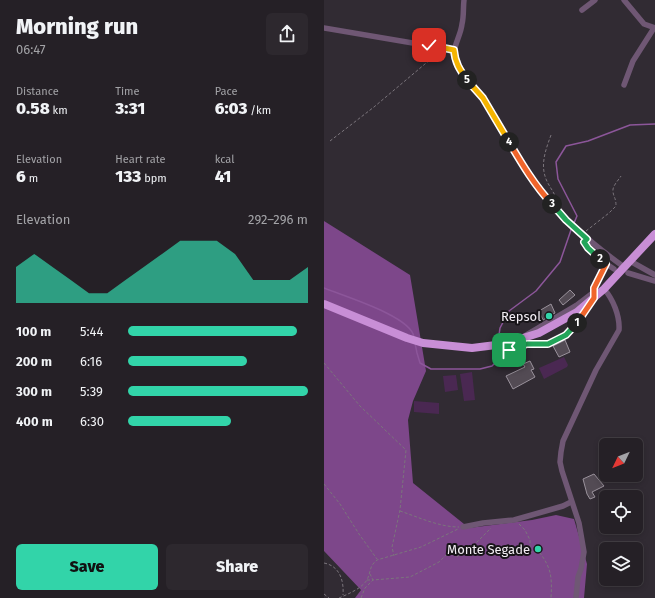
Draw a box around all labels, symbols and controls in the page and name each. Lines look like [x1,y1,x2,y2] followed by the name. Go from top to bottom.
[16,13,138,40] text: Morning run
[266,13,308,55] button: share
[412,28,446,62] pin
[418,34,440,56] icon: check
[16,42,46,57] text: 06:47
[457,70,477,90] pin: 5
[464,73,470,86] text: 5
[16,85,59,98] text: Distance
[115,85,140,98] text: Time
[215,85,237,98] text: Pace
[16,98,50,119] text: 0.58
[115,98,145,119] text: 3:31
[215,98,247,119] text: 6:03
[50,104,68,117] text: km
[247,104,271,117] text: /km
[499,132,519,152] pin: 4
[506,135,512,148] text: 4
[16,153,62,166] text: Elevation
[115,153,165,166] text: Heart rate
[215,153,234,166] text: kcal
[16,166,26,187] text: 6
[115,166,141,187] text: 133
[215,166,231,187] text: 41
[26,172,38,185] text: m
[141,172,167,185] text: bpm
[542,194,562,214] pin: 3
[549,197,555,210] text: 3
[16,212,70,227] text: Elevation
[248,212,308,227] text: 292–296 m
[590,249,610,269] pin: 2
[597,252,603,265] text: 2
[501,309,541,324] place label: Repsol
[544,311,554,321] marker: Repsol
[567,313,587,333] pin: 1
[574,316,580,329] text: 1
[16,324,51,339] text: 100 m
[80,324,103,339] text: 5:44
[492,333,526,367] pin
[498,339,520,361] icon: arrive
[16,354,52,369] text: 200 m
[80,354,102,369] text: 6:16
[16,384,52,399] text: 300 m
[80,384,103,399] text: 5:39
[16,414,53,429] text: 400 m
[80,414,104,429] text: 6:30
[599,438,643,482] north arrow
[599,438,643,586] map controls
[599,490,643,534] button: locate
[447,542,530,557] place label: Monte Segade
[599,542,643,586] button: layers
[16,544,158,590] button: Save
[166,544,308,590] button: Share
[533,544,543,554] marker: Monte Segade

